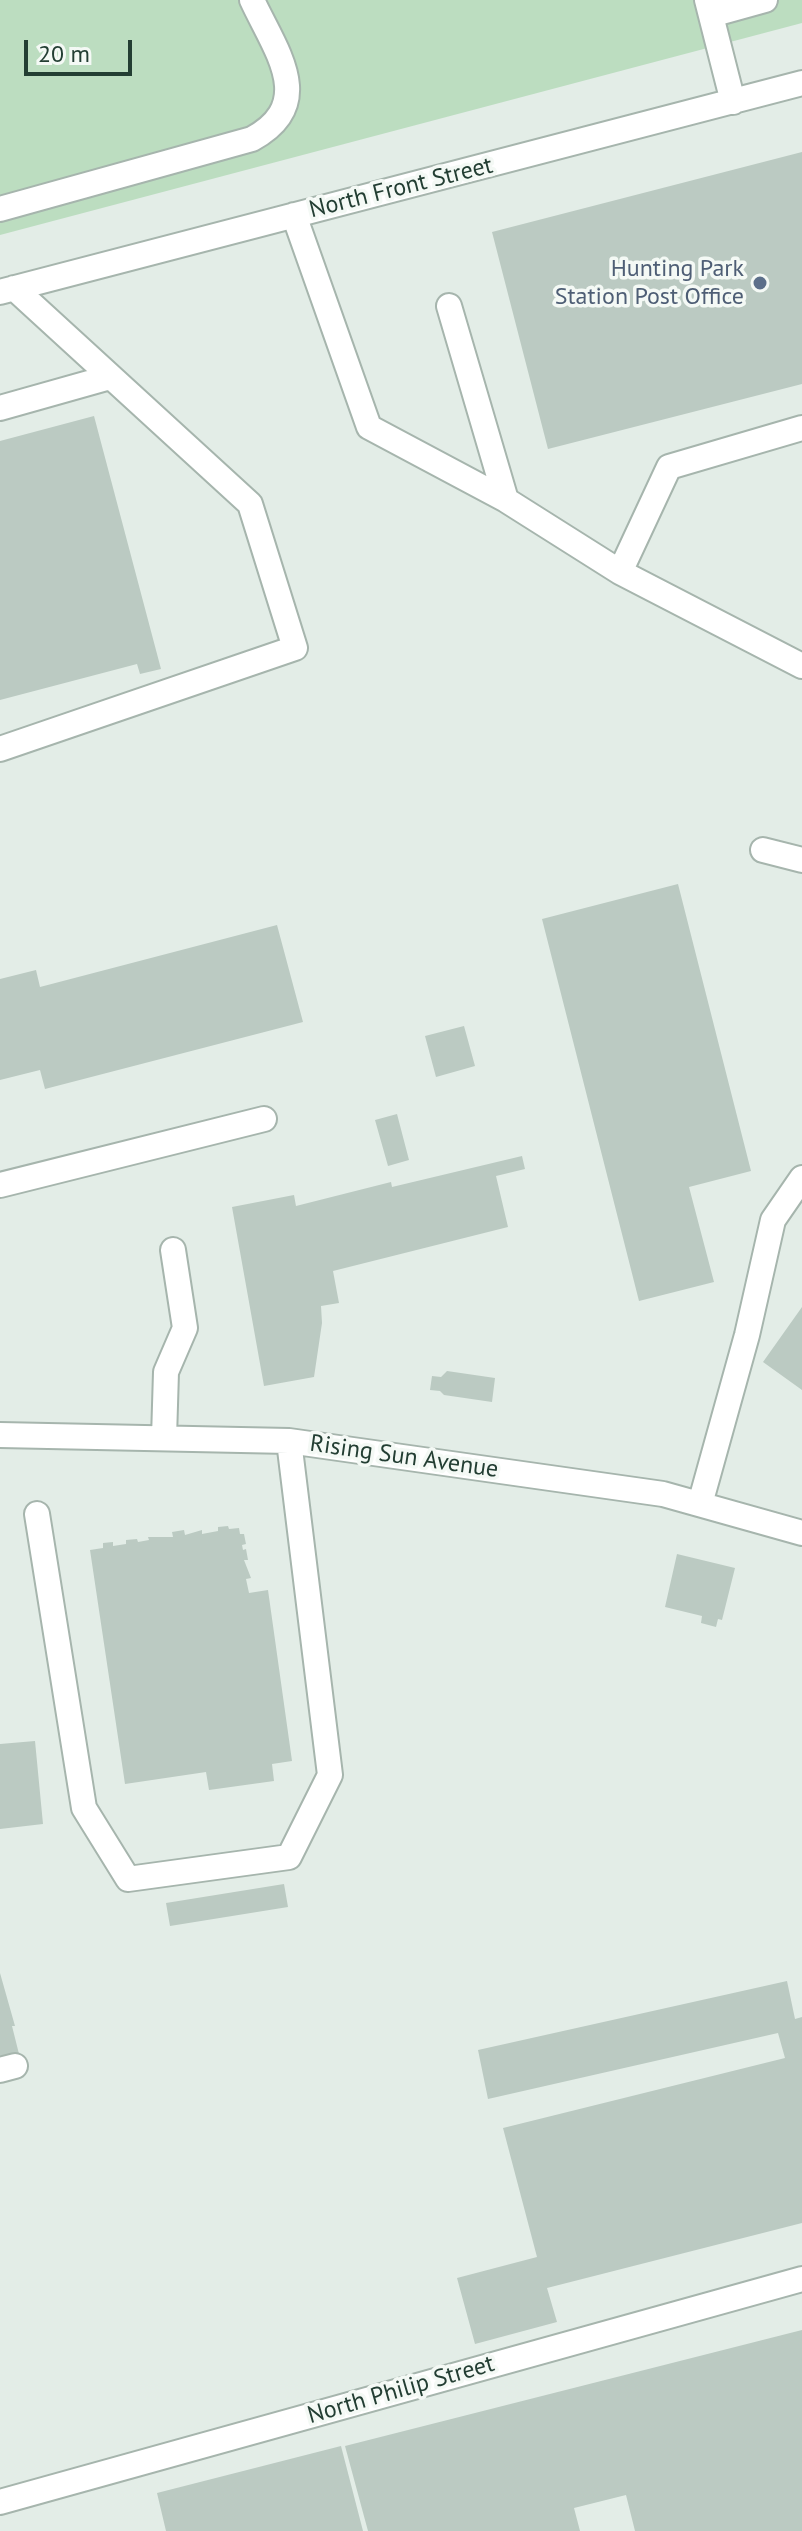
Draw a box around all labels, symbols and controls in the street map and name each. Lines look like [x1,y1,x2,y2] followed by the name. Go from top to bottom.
[28,24,136,74] scale bar
[38,38,90,69] text: 20 m
[306,151,496,225] street label: North Front Street
[555,255,744,311] place label: Hunting Park Station Post Office
[751,274,769,292] marker: Hunting Park Station Post Office
[308,1430,500,1484] street label: Rising Sun Avenue
[304,2350,498,2430] street label: North Philip Street

